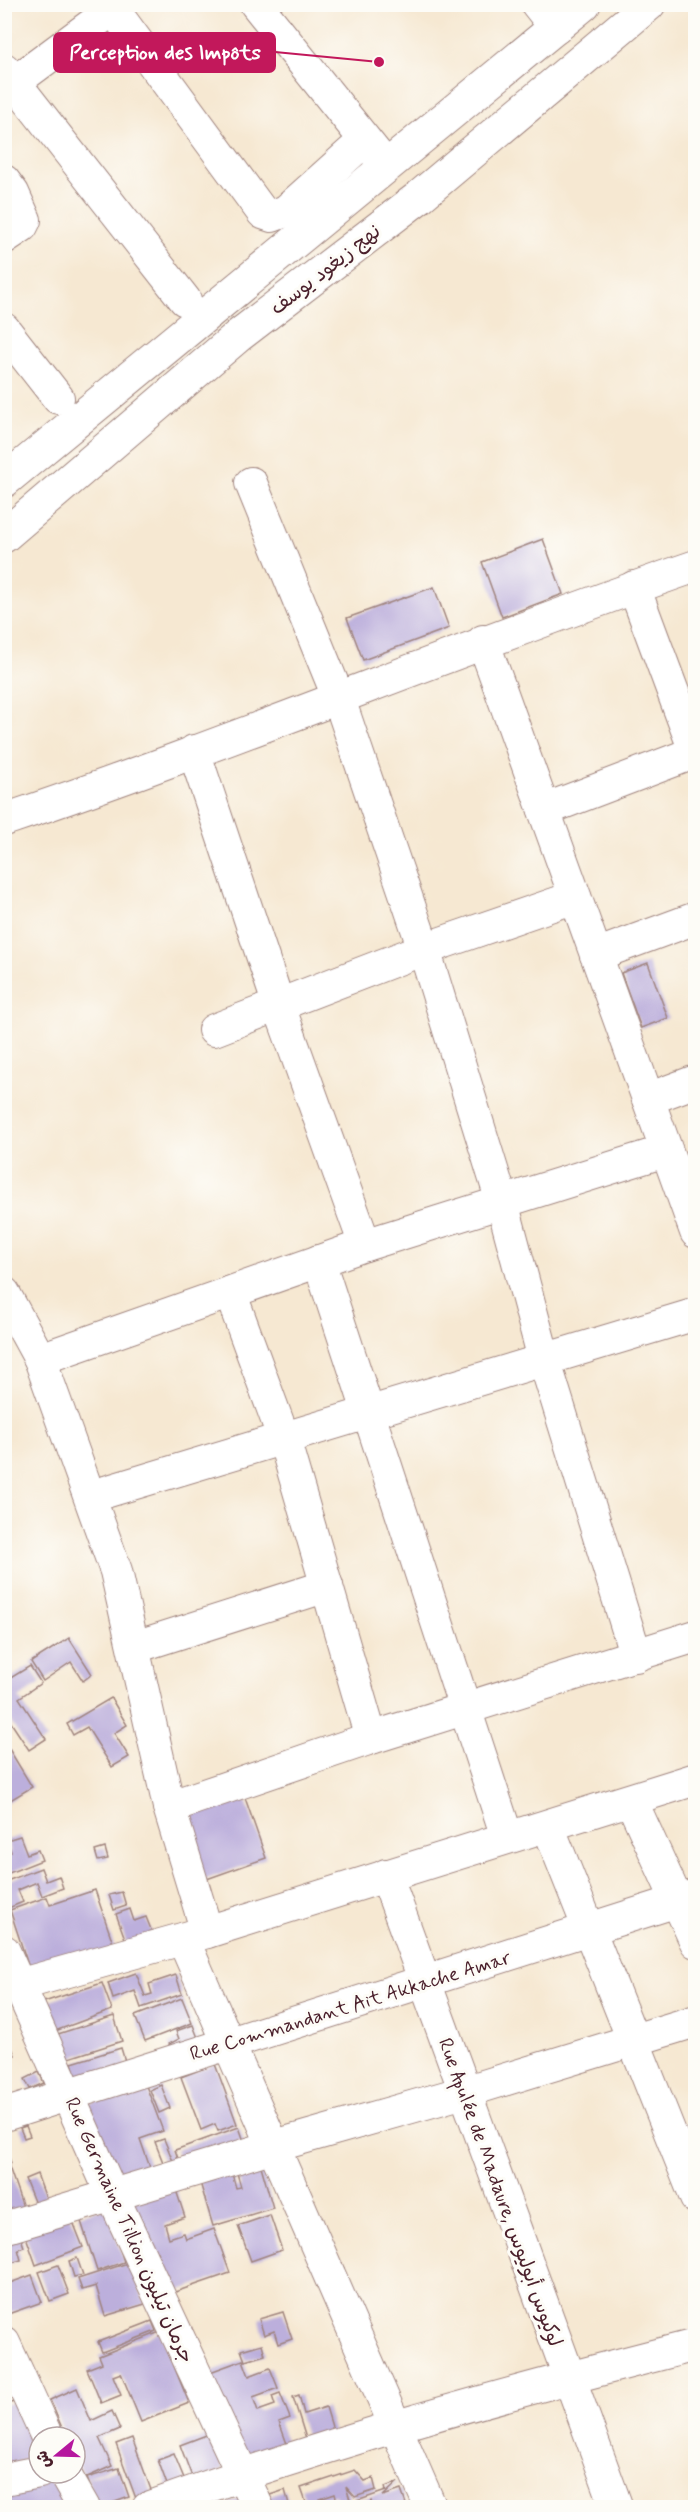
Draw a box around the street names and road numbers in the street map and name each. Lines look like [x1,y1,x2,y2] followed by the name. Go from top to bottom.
[265,219,387,322] street label: نهج زيغود يوسف
[187,1944,515,2068] street label: Rue Commandant Ait Akkache Amar
[430,2035,568,2351] street label: Rue Apulée de Madaure, لوكيوس أبوليوس
[58,2093,200,2368] street label: Rue Germaine Tillion جرمان تيليون

